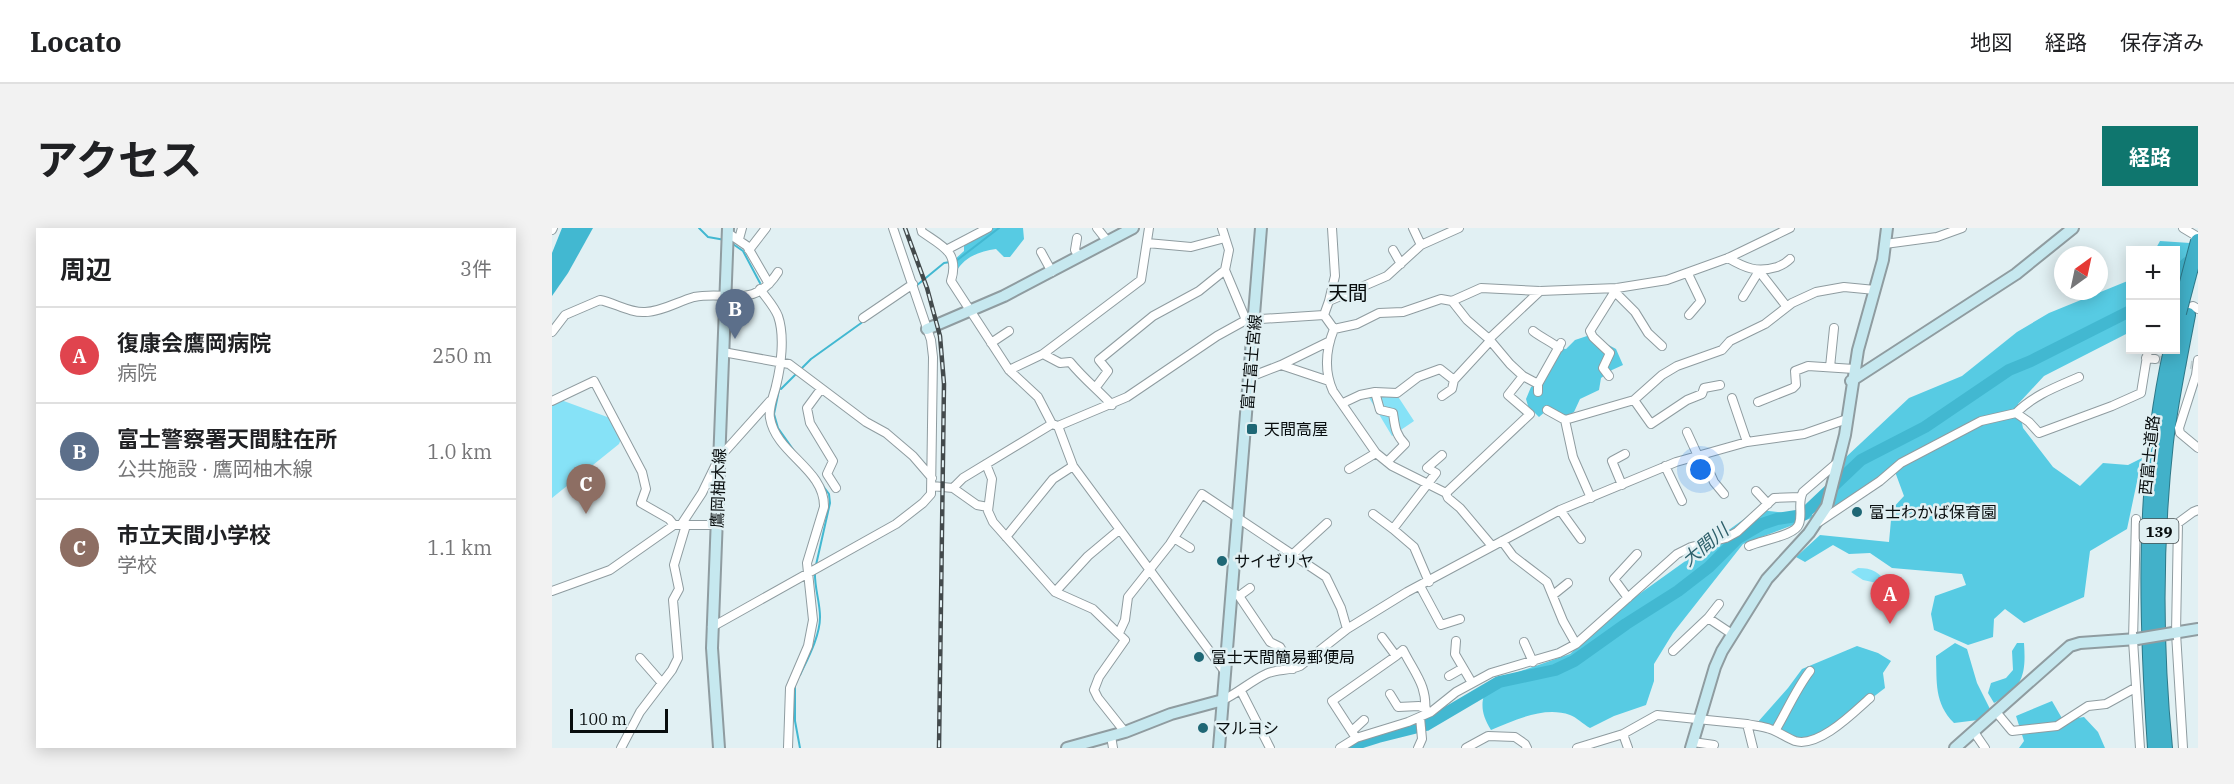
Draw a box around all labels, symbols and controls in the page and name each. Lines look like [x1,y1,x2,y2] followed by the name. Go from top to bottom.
[30,23,122,60] text: Locato
[1970,28,2012,56] text: 地図
[2045,28,2087,56] text: 経路
[2120,28,2204,56] text: 保存済み
[2102,126,2198,186] button: 経路
[36,132,202,187] text: アクセス
[2054,246,2108,300] north arrow
[2126,246,2180,354] map controls
[2126,246,2180,300] button: +
[60,252,112,286] text: 周辺
[460,255,492,282] text: 3件
[1328,279,1368,306] district label: 天間
[716,290,754,339] pin: B
[2126,300,2180,354] button: −
[1237,313,1265,411] street label: 富士富士宮線
[117,328,271,357] text: 復康会鷹岡病院
[73,342,86,369] text: A
[432,342,492,369] text: 250 m
[117,359,157,386] text: 病院
[2135,414,2163,496] street label: 西富士道路
[1264,419,1328,439] place label: 天間高屋
[1245,422,1259,436] marker: 天間高屋
[117,424,337,453] text: 富士警察署天間駐在所
[72,438,87,465] text: B
[427,438,492,465] text: 1.0 km
[707,448,729,528] street label: 鷹岡柚木線
[117,455,313,482] text: 公共施設 · 鷹岡柚木線
[1686,455,1715,484] your location
[567,464,606,514] pin: C
[1869,502,1997,522] place label: 富士わかば保育園
[1850,505,1864,519] marker: 富士わかば保育園
[1677,518,1735,571] water label: 大間川
[2140,519,2178,543] road number: 139
[117,520,271,549] text: 市立天間小学校
[73,534,86,561] text: C
[427,534,492,561] text: 1.1 km
[117,551,157,578] text: 学校
[1234,551,1314,571] place label: サイゼリヤ
[1215,554,1229,568] marker: サイゼリヤ
[1870,574,1910,624] pin: A
[1211,647,1355,667] place label: 富士天間簡易郵便局
[1192,650,1206,664] marker: 富士天間簡易郵便局
[570,706,668,733] scale bar
[579,709,627,729] text: 100 m
[1215,718,1279,738] place label: マルヨシ
[1196,721,1210,735] marker: マルヨシ

